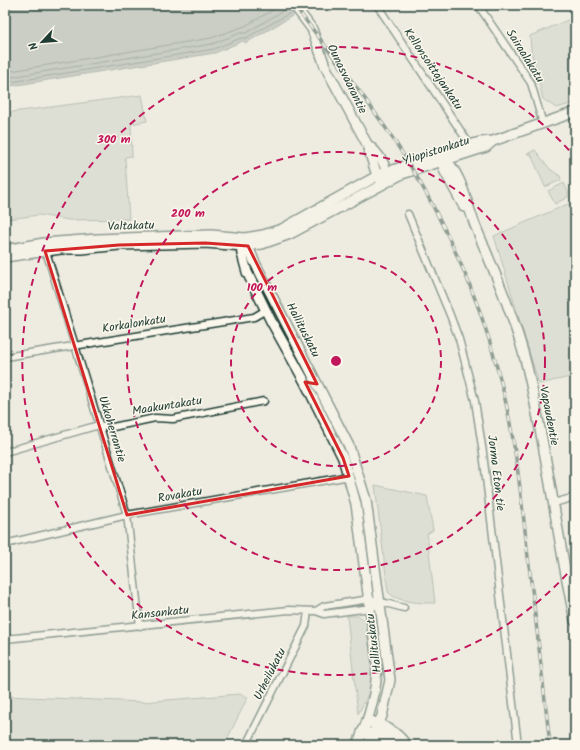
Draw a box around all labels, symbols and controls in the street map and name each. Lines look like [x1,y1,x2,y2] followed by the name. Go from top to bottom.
[22,22,62,62] north arrow
[398,24,468,114] street label: Kellonsoittajankatu
[501,25,549,87] street label: Sairaalakatu
[24,39,44,53] text: N
[322,41,372,118] street label: Ounasvaarantie
[96,130,131,149] text: 300 m
[400,131,472,171] street label: Yliopistonkatu
[171,204,205,223] text: 200 m
[107,216,155,236] street label: Valtakatu
[247,278,277,297] text: 100 m
[281,299,325,361] street label: Hallituskatu
[101,310,167,338] street label: Korkalonkatu
[329,354,343,368] centre of rings
[534,385,564,448] street label: Vapaudentie
[131,391,204,421] street label: Maakuntakatu
[93,393,131,465] street label: Ukkoherrantie
[482,434,510,513] street label: Jorma Eton tie
[156,482,204,508] street label: Rovakatu
[130,601,190,625] street label: Kansankatu
[361,612,387,674] street label: Hallituskatu
[249,644,291,703] street label: Urheilukatu

